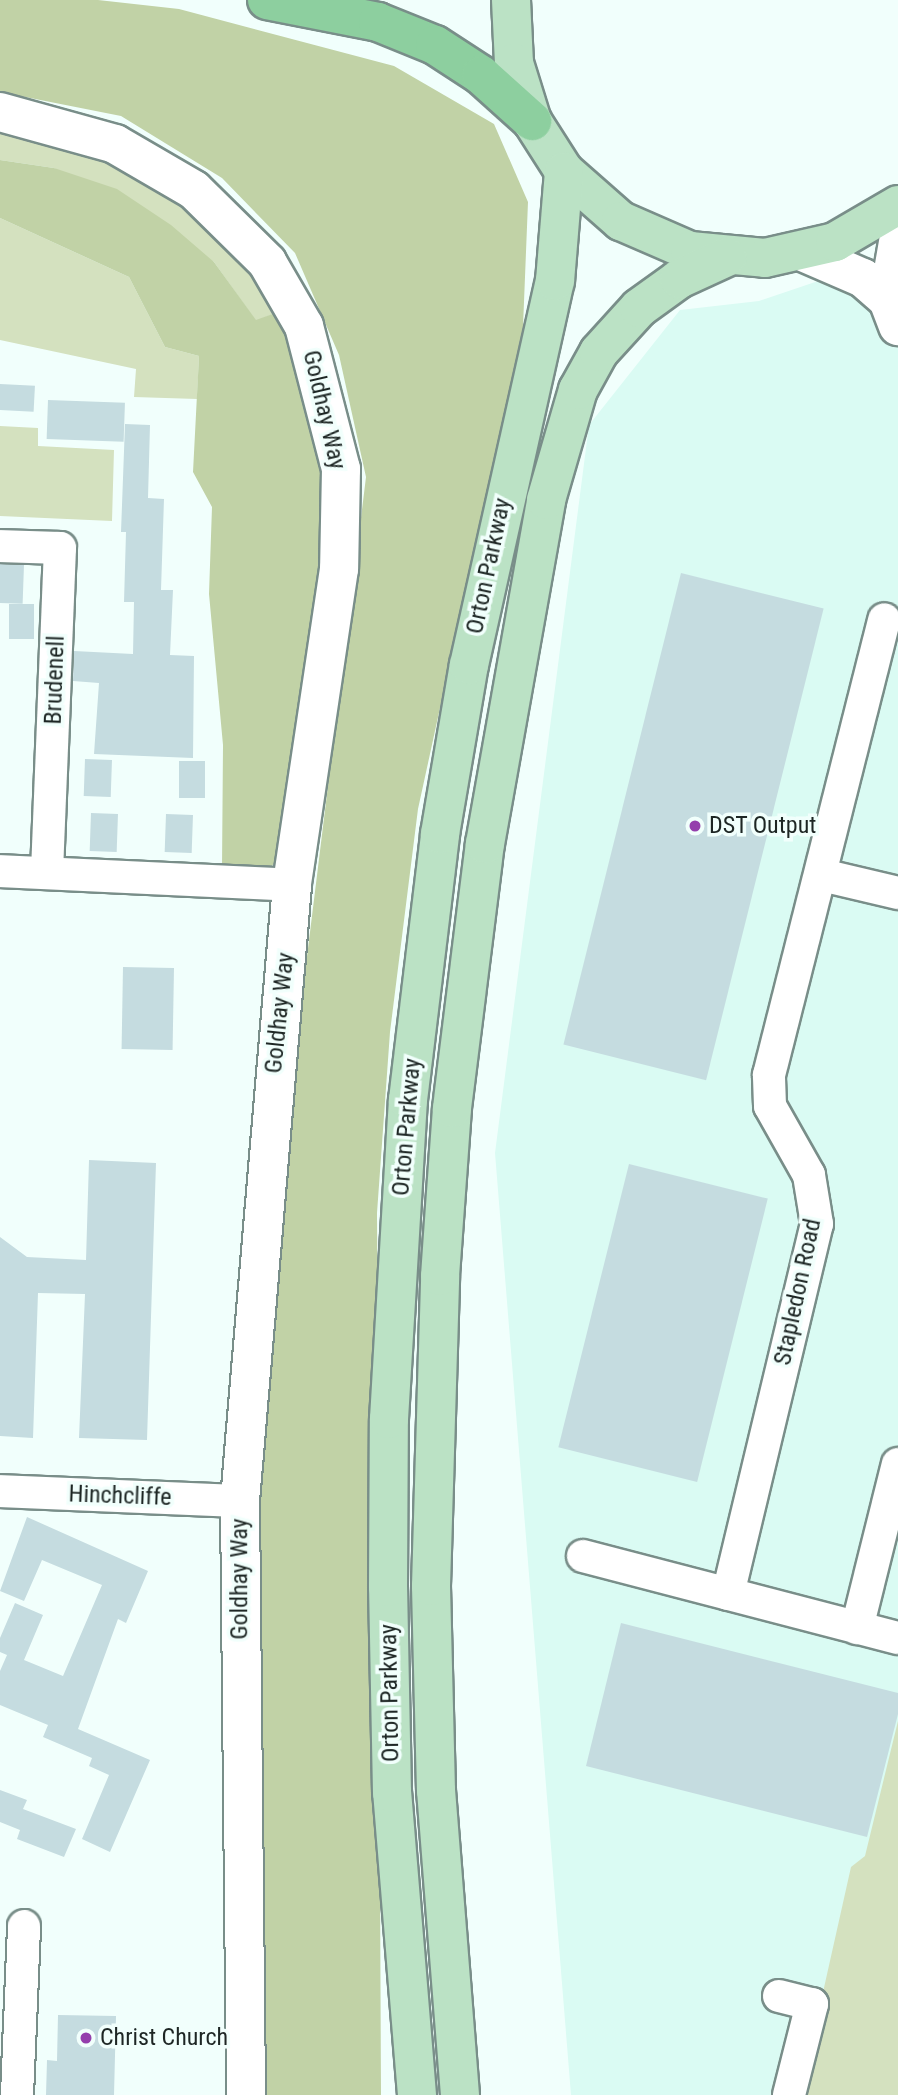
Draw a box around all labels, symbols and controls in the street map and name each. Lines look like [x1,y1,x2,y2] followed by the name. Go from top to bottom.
[296,348,352,472] street label: Goldhay Way
[461,495,517,637] street label: Orton Parkway
[39,635,71,725] street label: Brudenell
[709,812,817,840] place label: DST Output
[687,818,703,834] marker: DST Output
[259,951,301,1075] street label: Goldhay Way
[387,1057,427,1197] street label: Orton Parkway
[768,1216,828,1368] street label: Stapledon Road
[68,1480,172,1512] street label: Hinchcliffe
[226,1518,254,1640] street label: Goldhay Way
[374,1624,406,1762] street label: Orton Parkway
[100,2024,228,2052] place label: Christ Church
[78,2030,94,2046] marker: Christ Church

